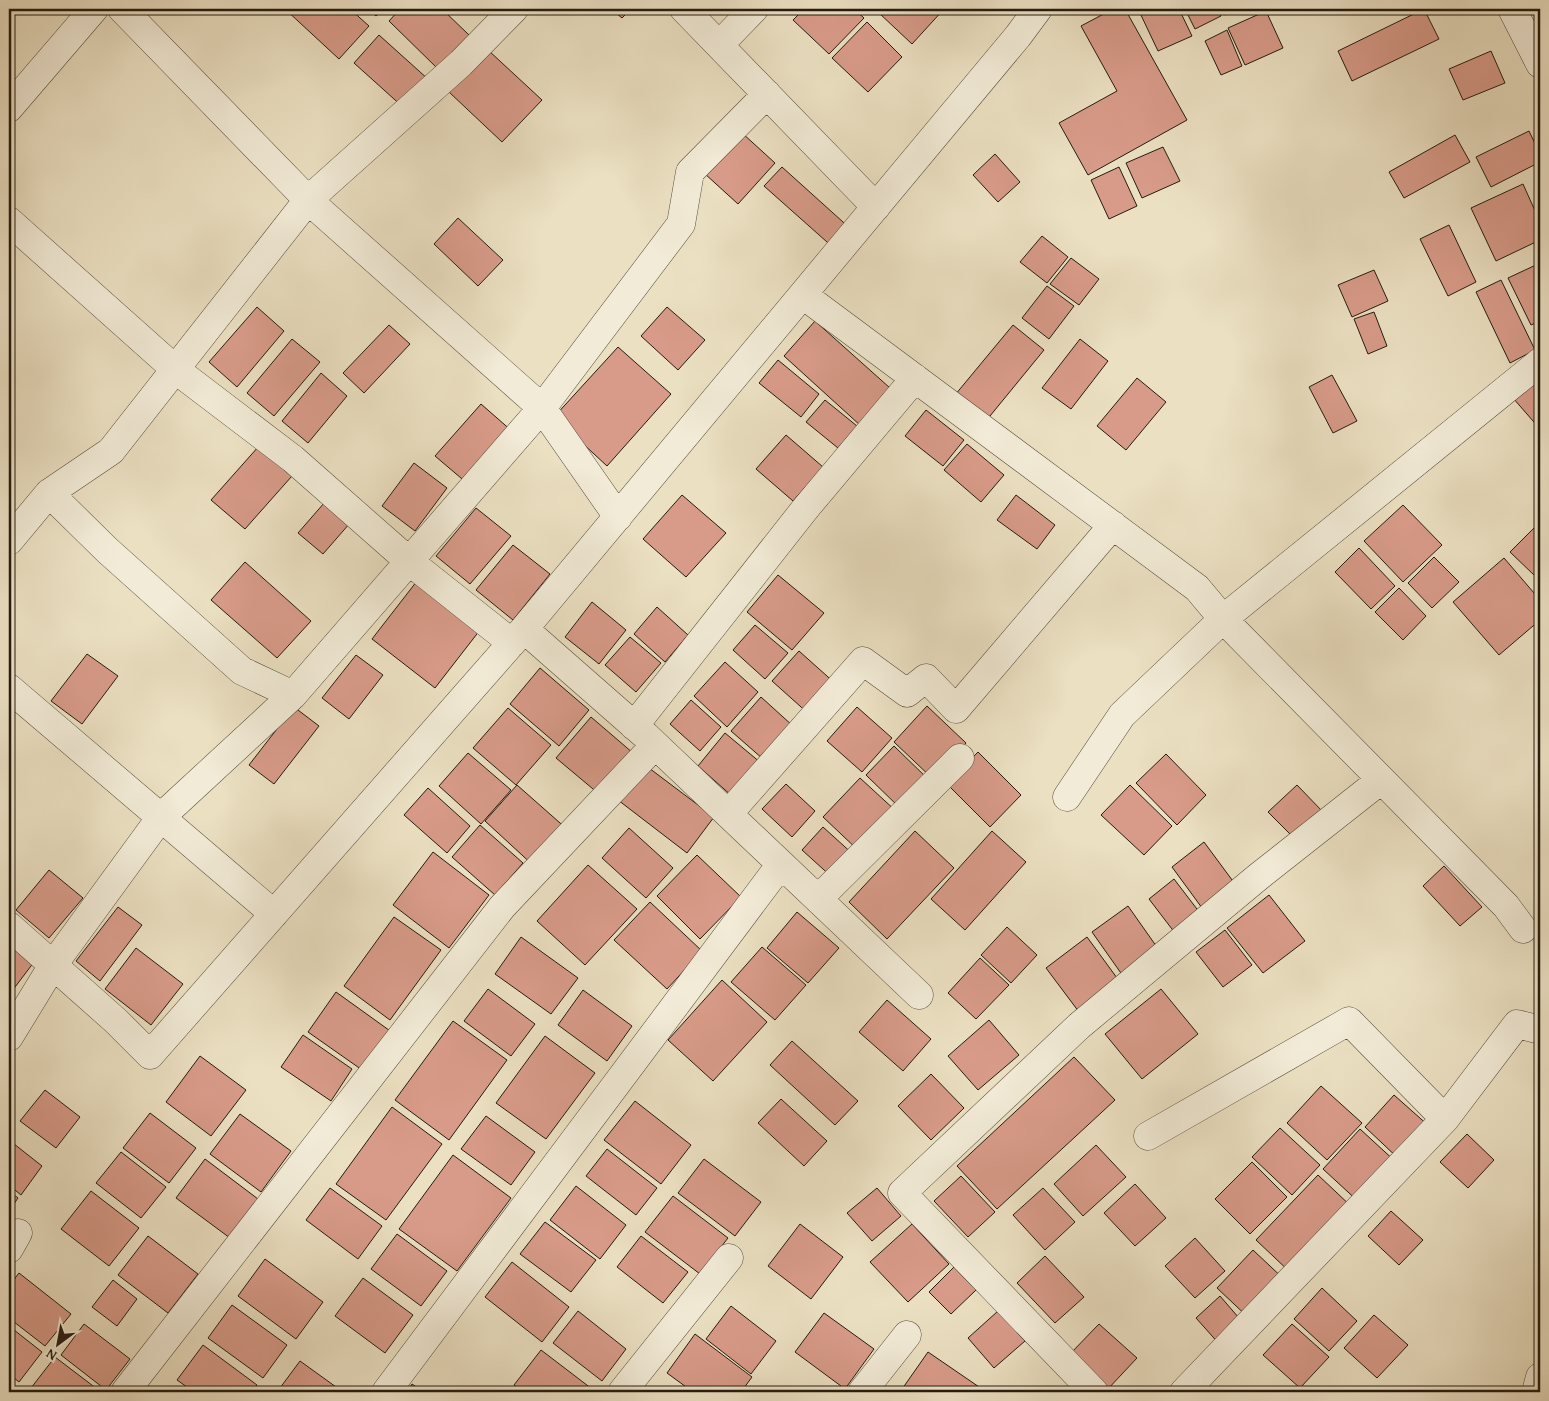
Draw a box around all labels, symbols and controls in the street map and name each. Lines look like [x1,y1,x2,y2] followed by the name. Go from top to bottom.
[32,1318,82,1368] north arrow
[41,1344,60,1366] text: N

